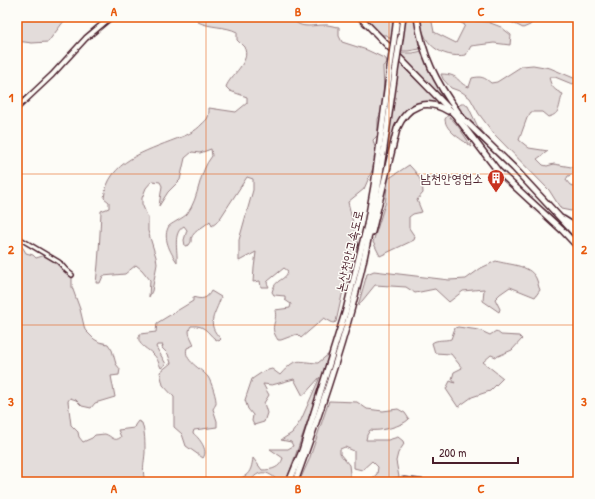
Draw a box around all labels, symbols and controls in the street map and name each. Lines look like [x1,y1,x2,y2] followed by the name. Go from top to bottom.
[111,2,118,20] text: A
[295,2,302,20] text: B
[477,2,485,20] text: C
[9,88,14,106] text: 1
[582,88,587,106] text: 1
[486,168,506,193] building icon: 남천안영업소
[420,169,483,187] place label: 남천안영업소
[331,208,367,294] street label: 논산천안고속도로
[8,240,15,258] text: 2
[581,240,588,258] text: 2
[8,392,14,410] text: 3
[581,392,587,410] text: 3
[433,439,518,465] scale bar
[439,444,466,461] text: 200 m
[111,479,118,497] text: A
[295,479,302,497] text: B
[477,479,485,497] text: C

